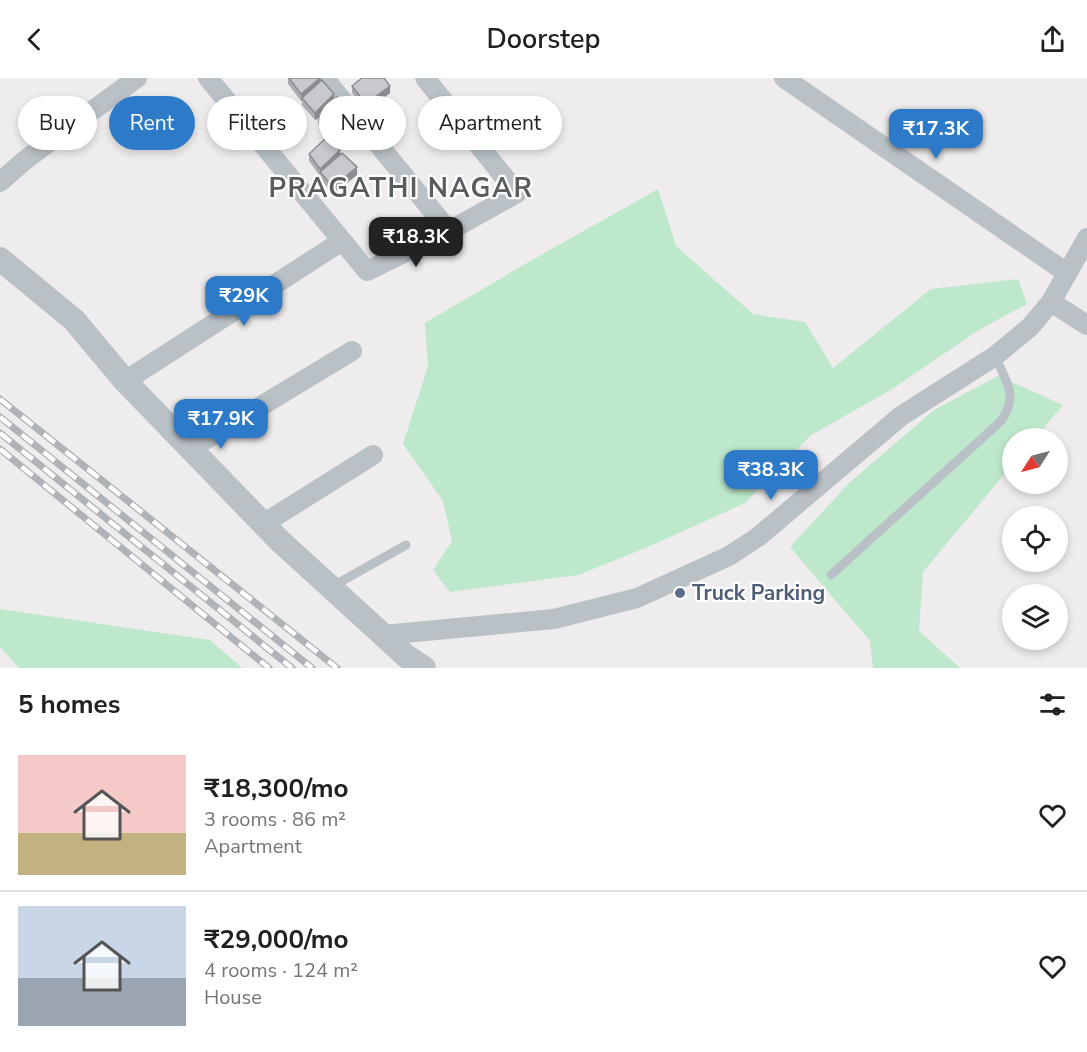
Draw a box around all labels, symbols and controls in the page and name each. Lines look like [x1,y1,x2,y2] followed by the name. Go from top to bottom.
[487,21,600,58] text: Doorstep
[18,23,51,56] icon: back
[1036,23,1069,56] icon: share
[18,96,97,150] chip: Buy
[109,96,195,150] chip: Rent
[207,96,307,150] chip: Filters
[319,96,406,150] chip: New
[418,96,562,150] chip: Apartment
[887,109,985,160] pin: ₹17.3K
[903,115,969,142] text: ₹17.3K
[268,170,534,207] district label: PRAGATHI NAGAR
[367,217,465,268] pin: ₹18.3K
[383,223,449,250] text: ₹18.3K
[208,276,280,327] pin: ₹29K
[219,282,269,309] text: ₹29K
[172,399,270,450] pin: ₹17.9K
[188,405,254,432] text: ₹17.9K
[1002,428,1068,494] north arrow
[1002,428,1068,650] map controls
[722,450,820,501] pin: ₹38.3K
[738,456,804,483] text: ₹38.3K
[1002,506,1068,572] button: locate
[692,579,825,607] place label: Truck Parking
[1002,584,1068,650] button: layers
[673,586,687,600] marker: Truck Parking
[18,687,120,722] text: 5 homes
[1036,688,1069,721] icon: filters
[204,771,348,806] text: ₹18,300/mo
[66,779,138,851] icon: home
[1036,799,1069,832] icon: heart
[204,806,346,833] text: 3 rooms · 86 m²
[204,833,302,860] text: Apartment
[204,922,348,957] text: ₹29,000/mo
[66,930,138,1002] icon: home
[1036,950,1069,983] icon: heart
[204,957,358,984] text: 4 rooms · 124 m²
[204,984,262,1011] text: House

